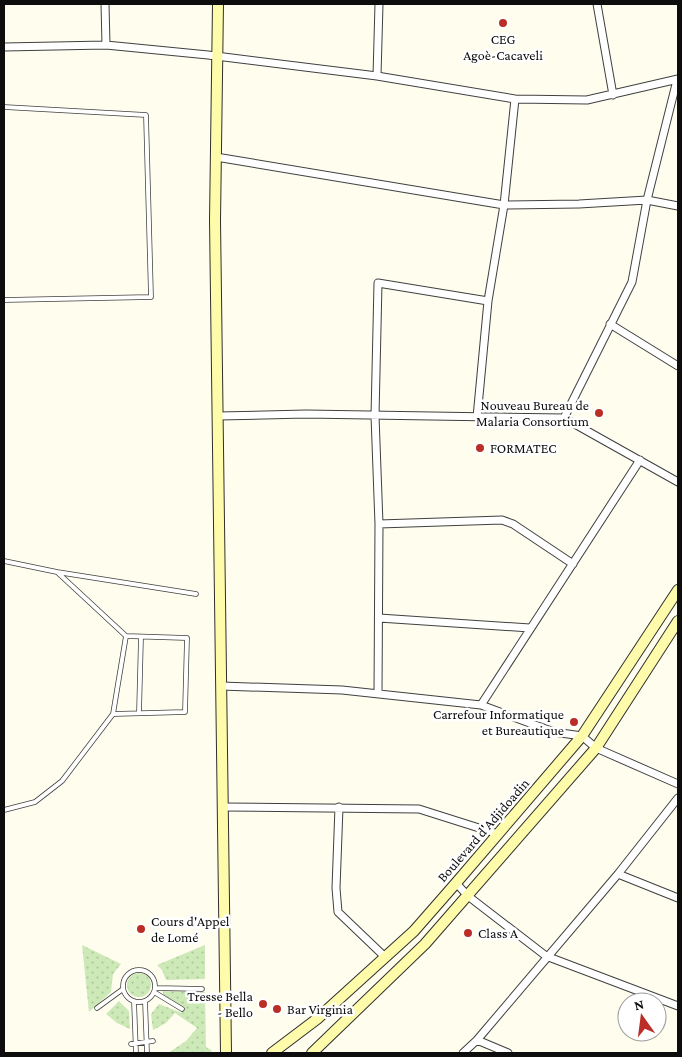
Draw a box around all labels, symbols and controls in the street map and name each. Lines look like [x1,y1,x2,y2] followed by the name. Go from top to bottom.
[497,17,509,29] marker: CEG Agoè-Cacaveli
[463,31,543,63] place label: CEG Agoè-Cacaveli
[476,397,589,429] place label: Nouveau Bureau de Malaria Consortium
[593,407,605,419] marker: Nouveau Bureau de Malaria Consortium
[490,440,557,456] place label: FORMATEC
[474,442,486,454] marker: FORMATEC
[433,706,564,738] place label: Carrefour Informatique et Bureautique
[568,716,580,728] marker: Carrefour Informatique et Bureautique
[434,775,533,886] street label: Boulevard d'Adjidoadin
[151,913,230,945] place label: Cours d'Appel de Lomé
[135,923,147,935] marker: Cours d'Appel de Lomé
[478,925,518,941] place label: Class A
[462,927,474,939] marker: Class A
[187,988,254,1020] place label: Tresse Bella - Bello
[617,992,667,1042] north arrow
[632,995,646,1013] text: N
[257,998,269,1010] marker: Tresse Bella - Bello
[287,1001,354,1017] place label: Bar Virginia
[271,1003,283,1015] marker: Bar Virginia

